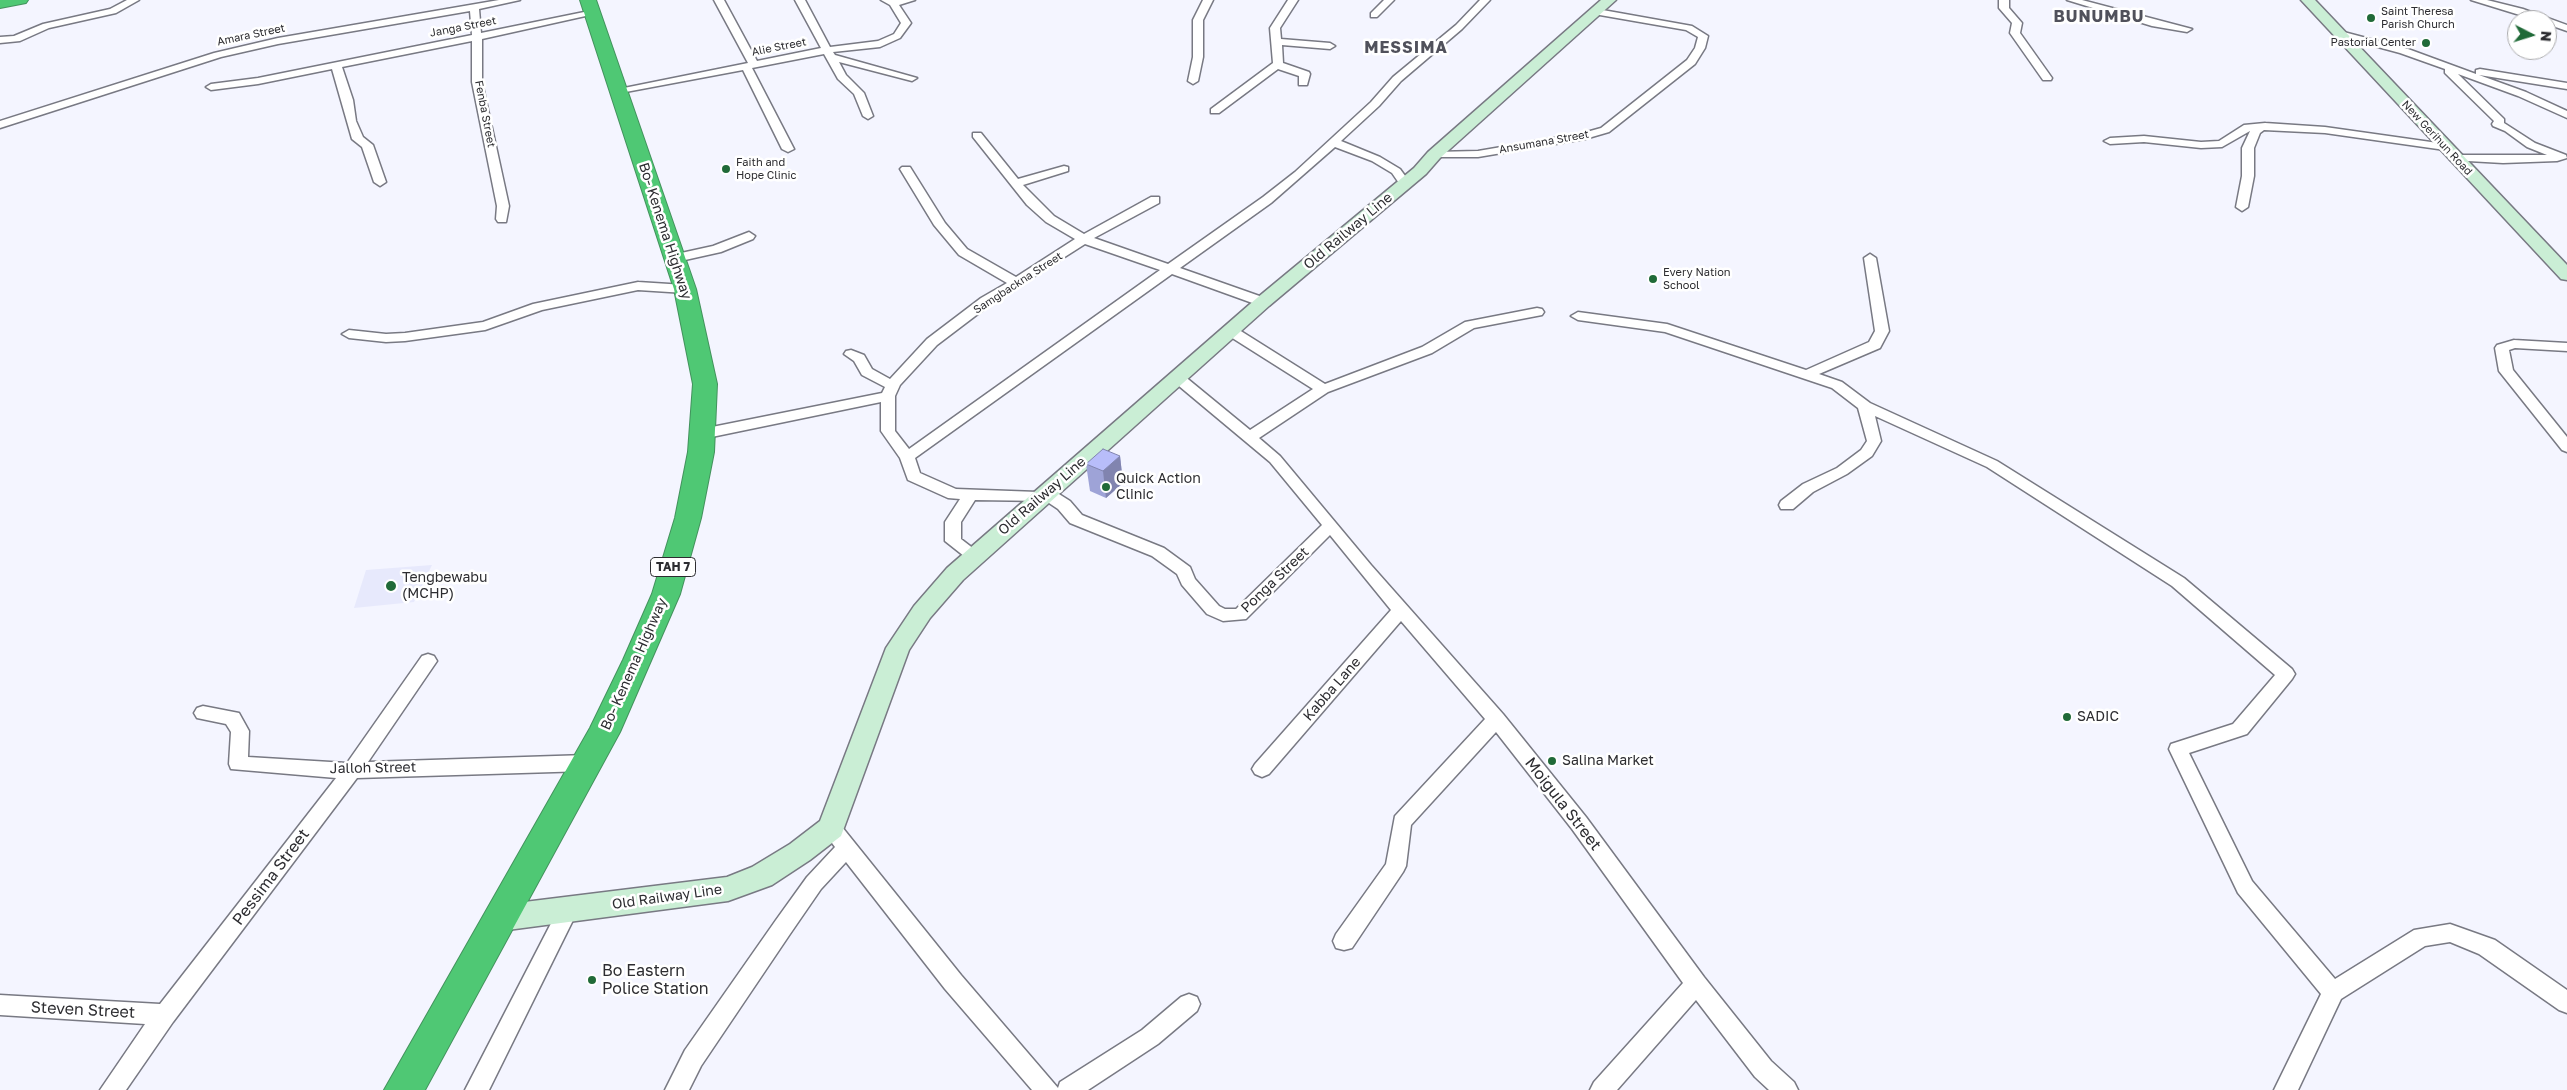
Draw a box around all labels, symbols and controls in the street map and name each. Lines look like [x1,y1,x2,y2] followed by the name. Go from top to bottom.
[2381,5,2455,31] place label: Saint Theresa Parish Church
[2053,7,2145,27] district label: BUNUMBU
[2507,10,2557,60] north arrow
[2365,12,2377,24] marker: Saint Theresa Parish Church
[429,14,497,40] street label: Janga Street
[216,21,286,49] street label: Amara Street
[2538,30,2555,42] text: N
[751,35,807,59] street label: Alie Street
[2331,36,2416,50] place label: Pastorial Center
[2420,37,2432,49] marker: Pastorial Center
[1363,38,1449,58] district label: MESSIMA
[472,79,498,149] street label: Fenba Street
[2399,98,2475,178] street label: New Gerihun Road
[1498,128,1590,156] street label: Ansumana Street
[736,156,797,182] place label: Faith and Hope Clinic
[635,161,695,301] street label: Bo- Kenema Highway
[720,163,732,175] marker: Faith and Hope Clinic
[1300,189,1396,273] street label: Old Railway Line
[971,249,1065,317] street label: Samgbackna Street
[1663,266,1731,292] place label: Every Nation School
[1647,273,1659,285] marker: Every Nation School
[995,453,1089,539] street label: Old Railway Line
[1116,471,1201,504] place label: Quick Action Clinic
[1100,481,1112,493] marker: Quick Action Clinic
[1238,544,1312,616] street label: Ponga Street
[650,558,696,576] road number: TAH 7
[402,570,487,602] place label: Tengbewabu (MCHP)
[384,579,398,593] marker: Tengbewabu (MCHP)
[597,595,671,733] street label: Bo- Kenema Highway
[1300,654,1364,724] street label: Kabba Lane
[2077,709,2119,725] place label: SADIC
[2061,711,2073,723] marker: SADIC
[1562,753,1654,769] place label: Salina Market
[1521,754,1605,854] street label: Moigula Street
[1546,755,1558,767] marker: Salina Market
[330,759,416,777] street label: Jalloh Street
[229,825,313,929] street label: Pessima Street
[611,881,723,913] street label: Old Railway Line
[602,961,709,999] place label: Bo Eastern Police Station
[586,974,598,986] marker: Bo Eastern Police Station
[30,998,136,1022] street label: Steven Street

